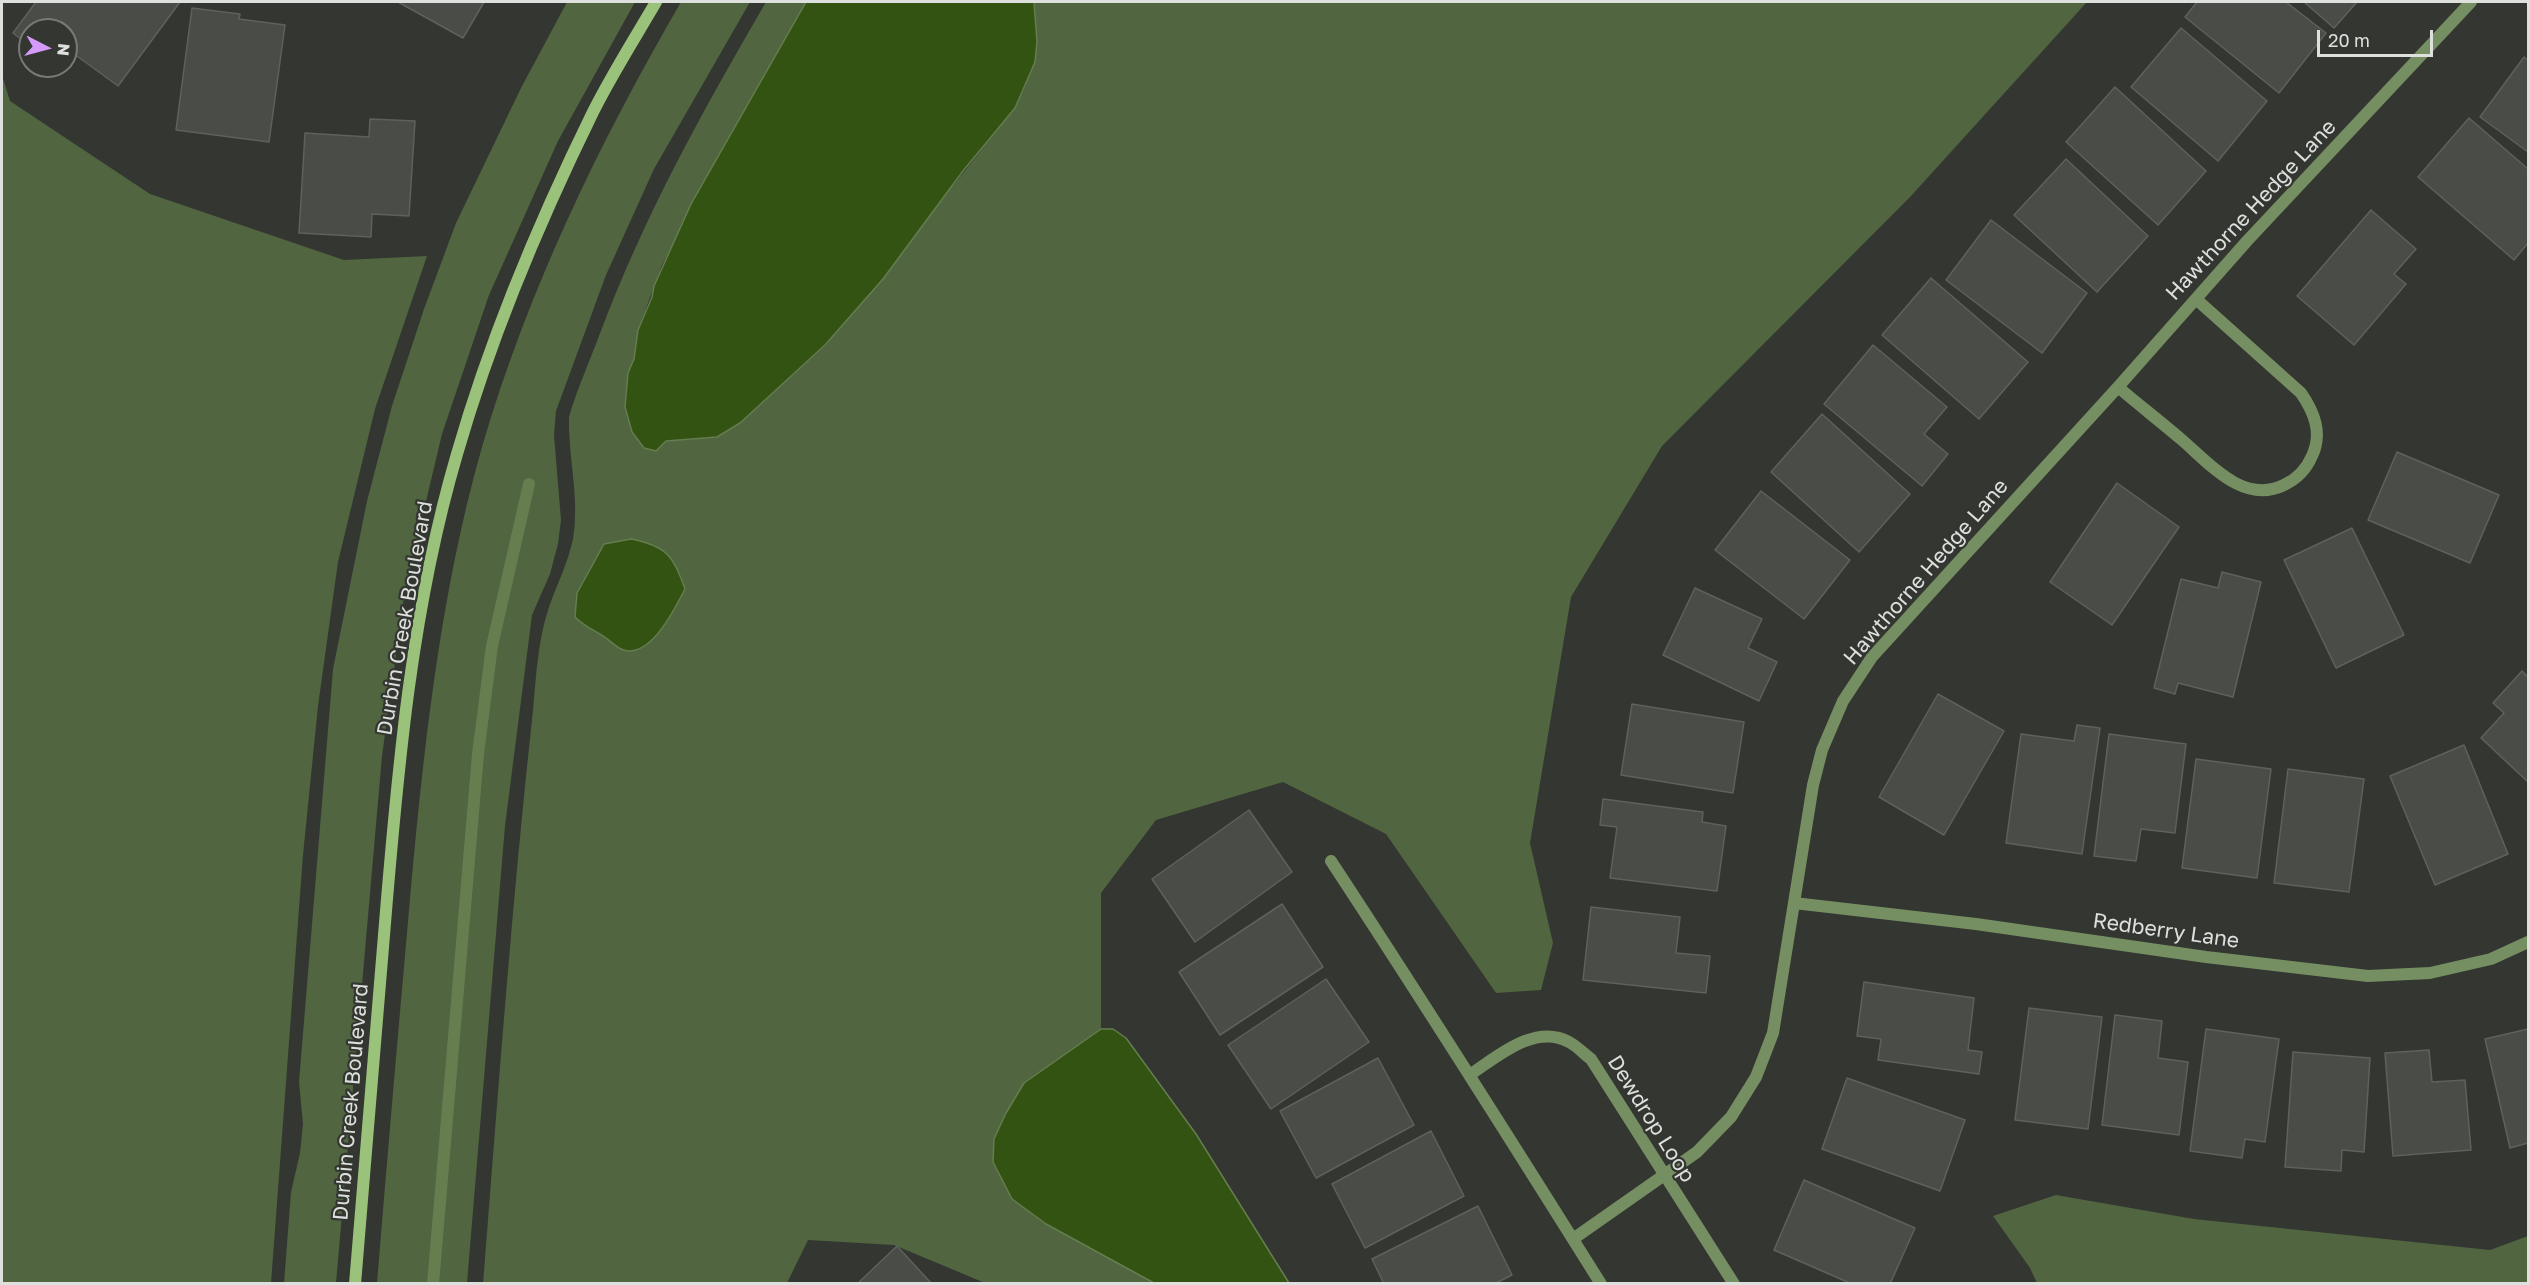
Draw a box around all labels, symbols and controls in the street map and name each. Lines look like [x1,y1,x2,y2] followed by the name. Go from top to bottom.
[18,18,78,78] north arrow
[2320,18,2436,56] scale bar
[2328,29,2370,51] text: 20 m
[53,43,74,57] text: N
[2161,114,2341,306] street label: Hawthorne Hedge Lane
[1838,474,2014,670] street label: Hawthorne Hedge Lane
[372,499,438,737] street label: Durbin Creek Boulevard
[2091,908,2241,954] street label: Redberry Lane
[328,983,374,1221] street label: Durbin Creek Boulevard
[1602,1051,1700,1187] street label: Dewdrop Loop

